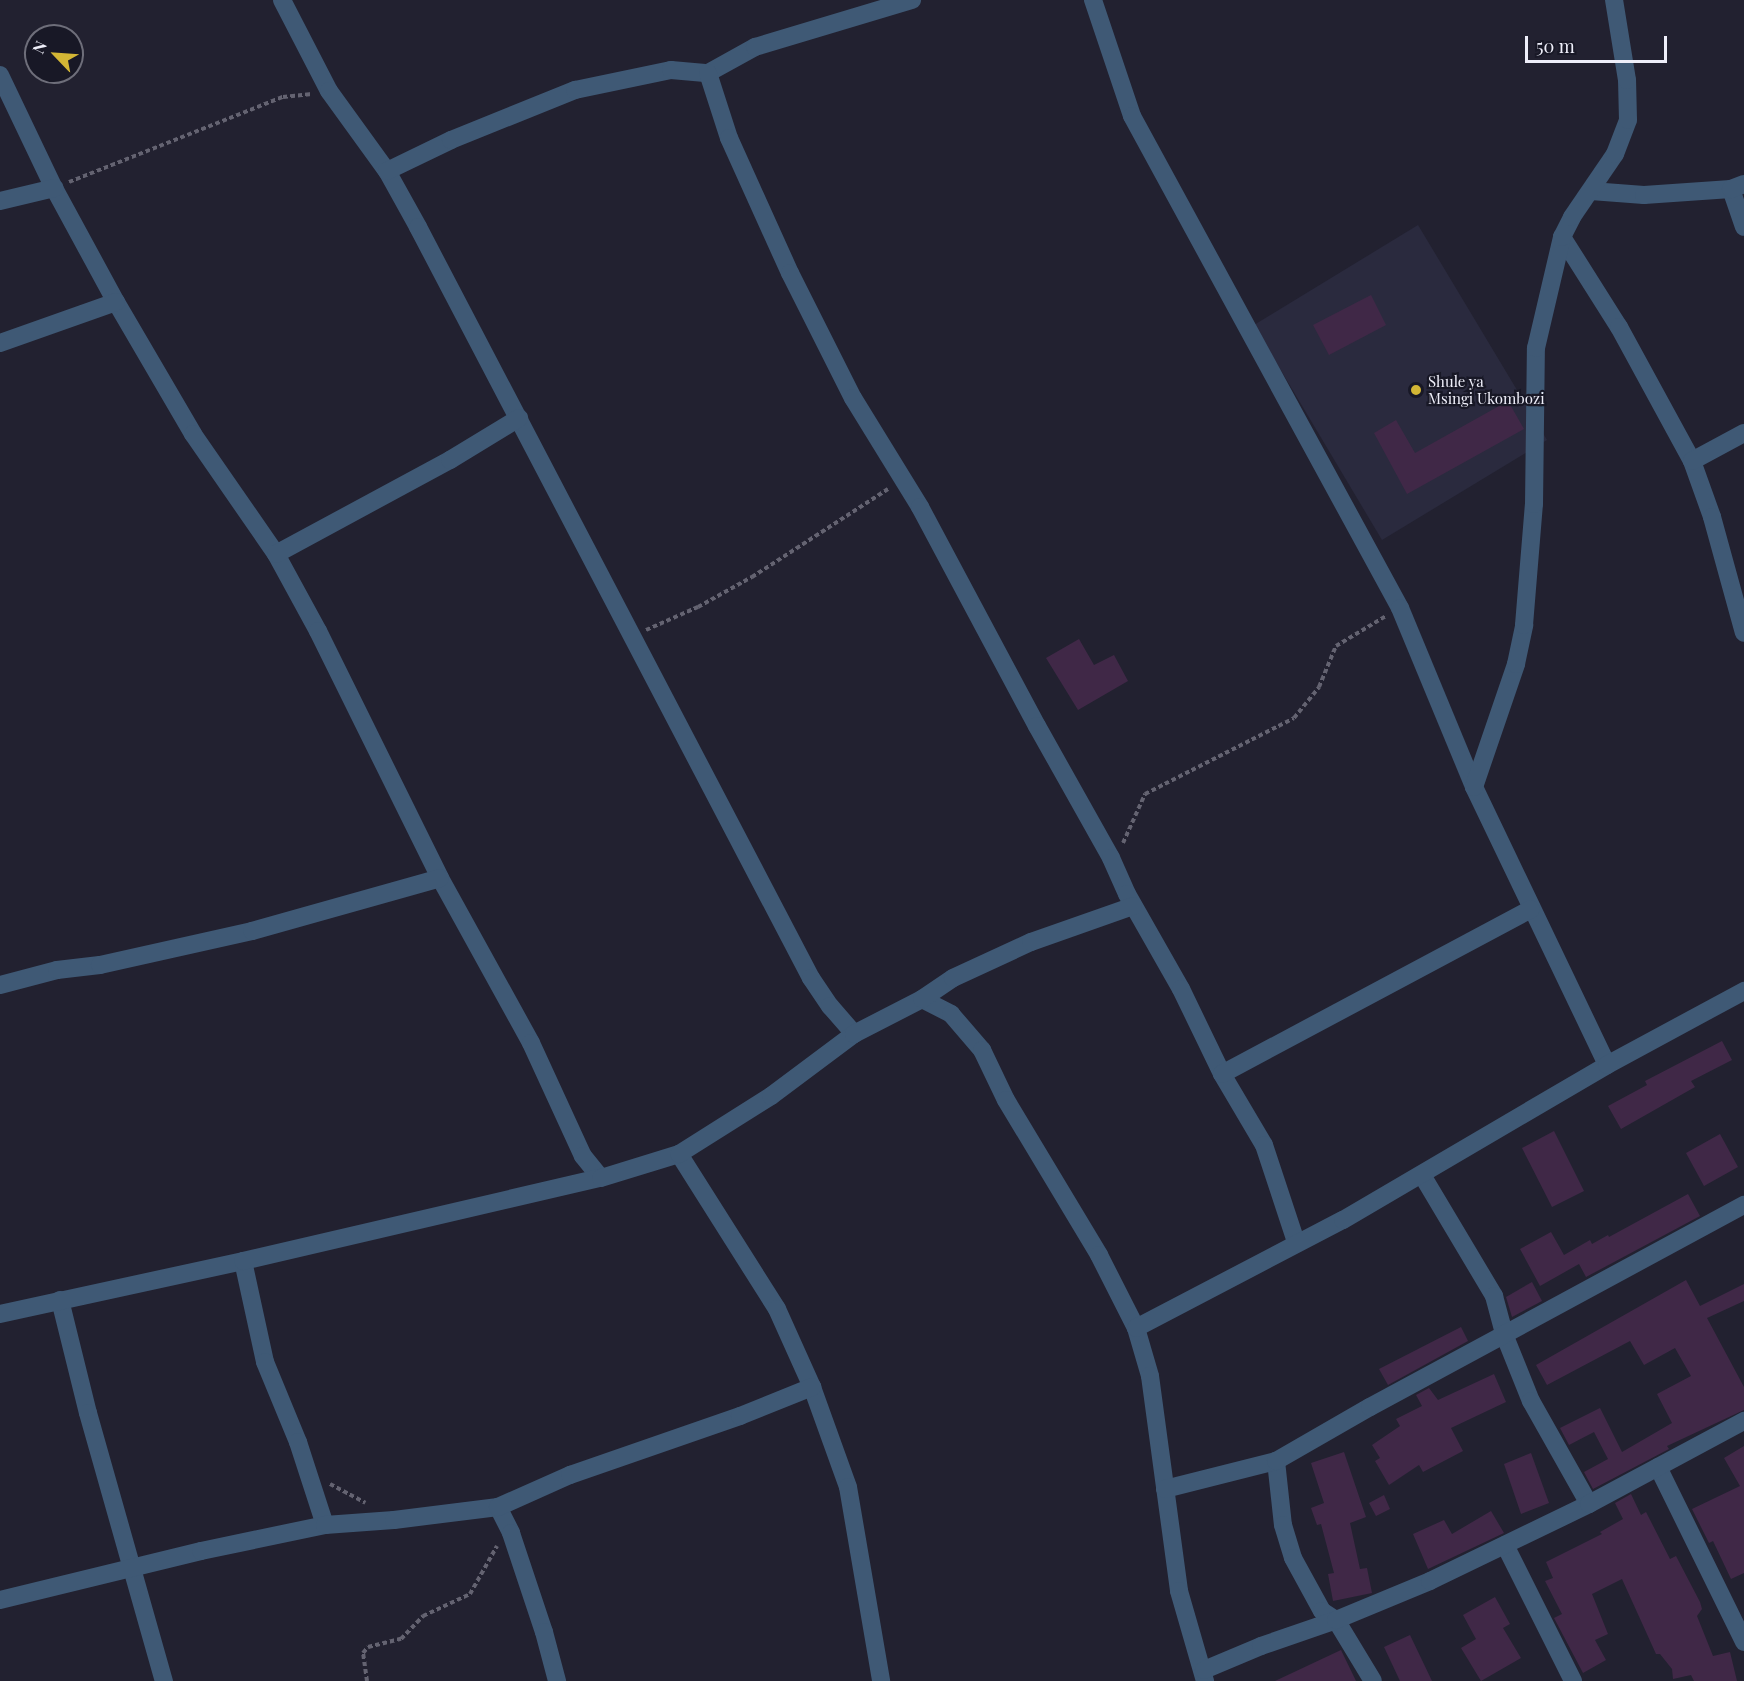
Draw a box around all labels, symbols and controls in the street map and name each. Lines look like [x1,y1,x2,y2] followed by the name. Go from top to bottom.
[24,24,84,84] north arrow
[1528,24,1670,62] scale bar
[1536,34,1575,58] text: 50 m
[27,37,51,57] text: N
[1428,372,1545,407] place label: Shule ya Msingi Ukombozi
[1409,383,1423,397] marker: Shule ya Msingi Ukombozi

